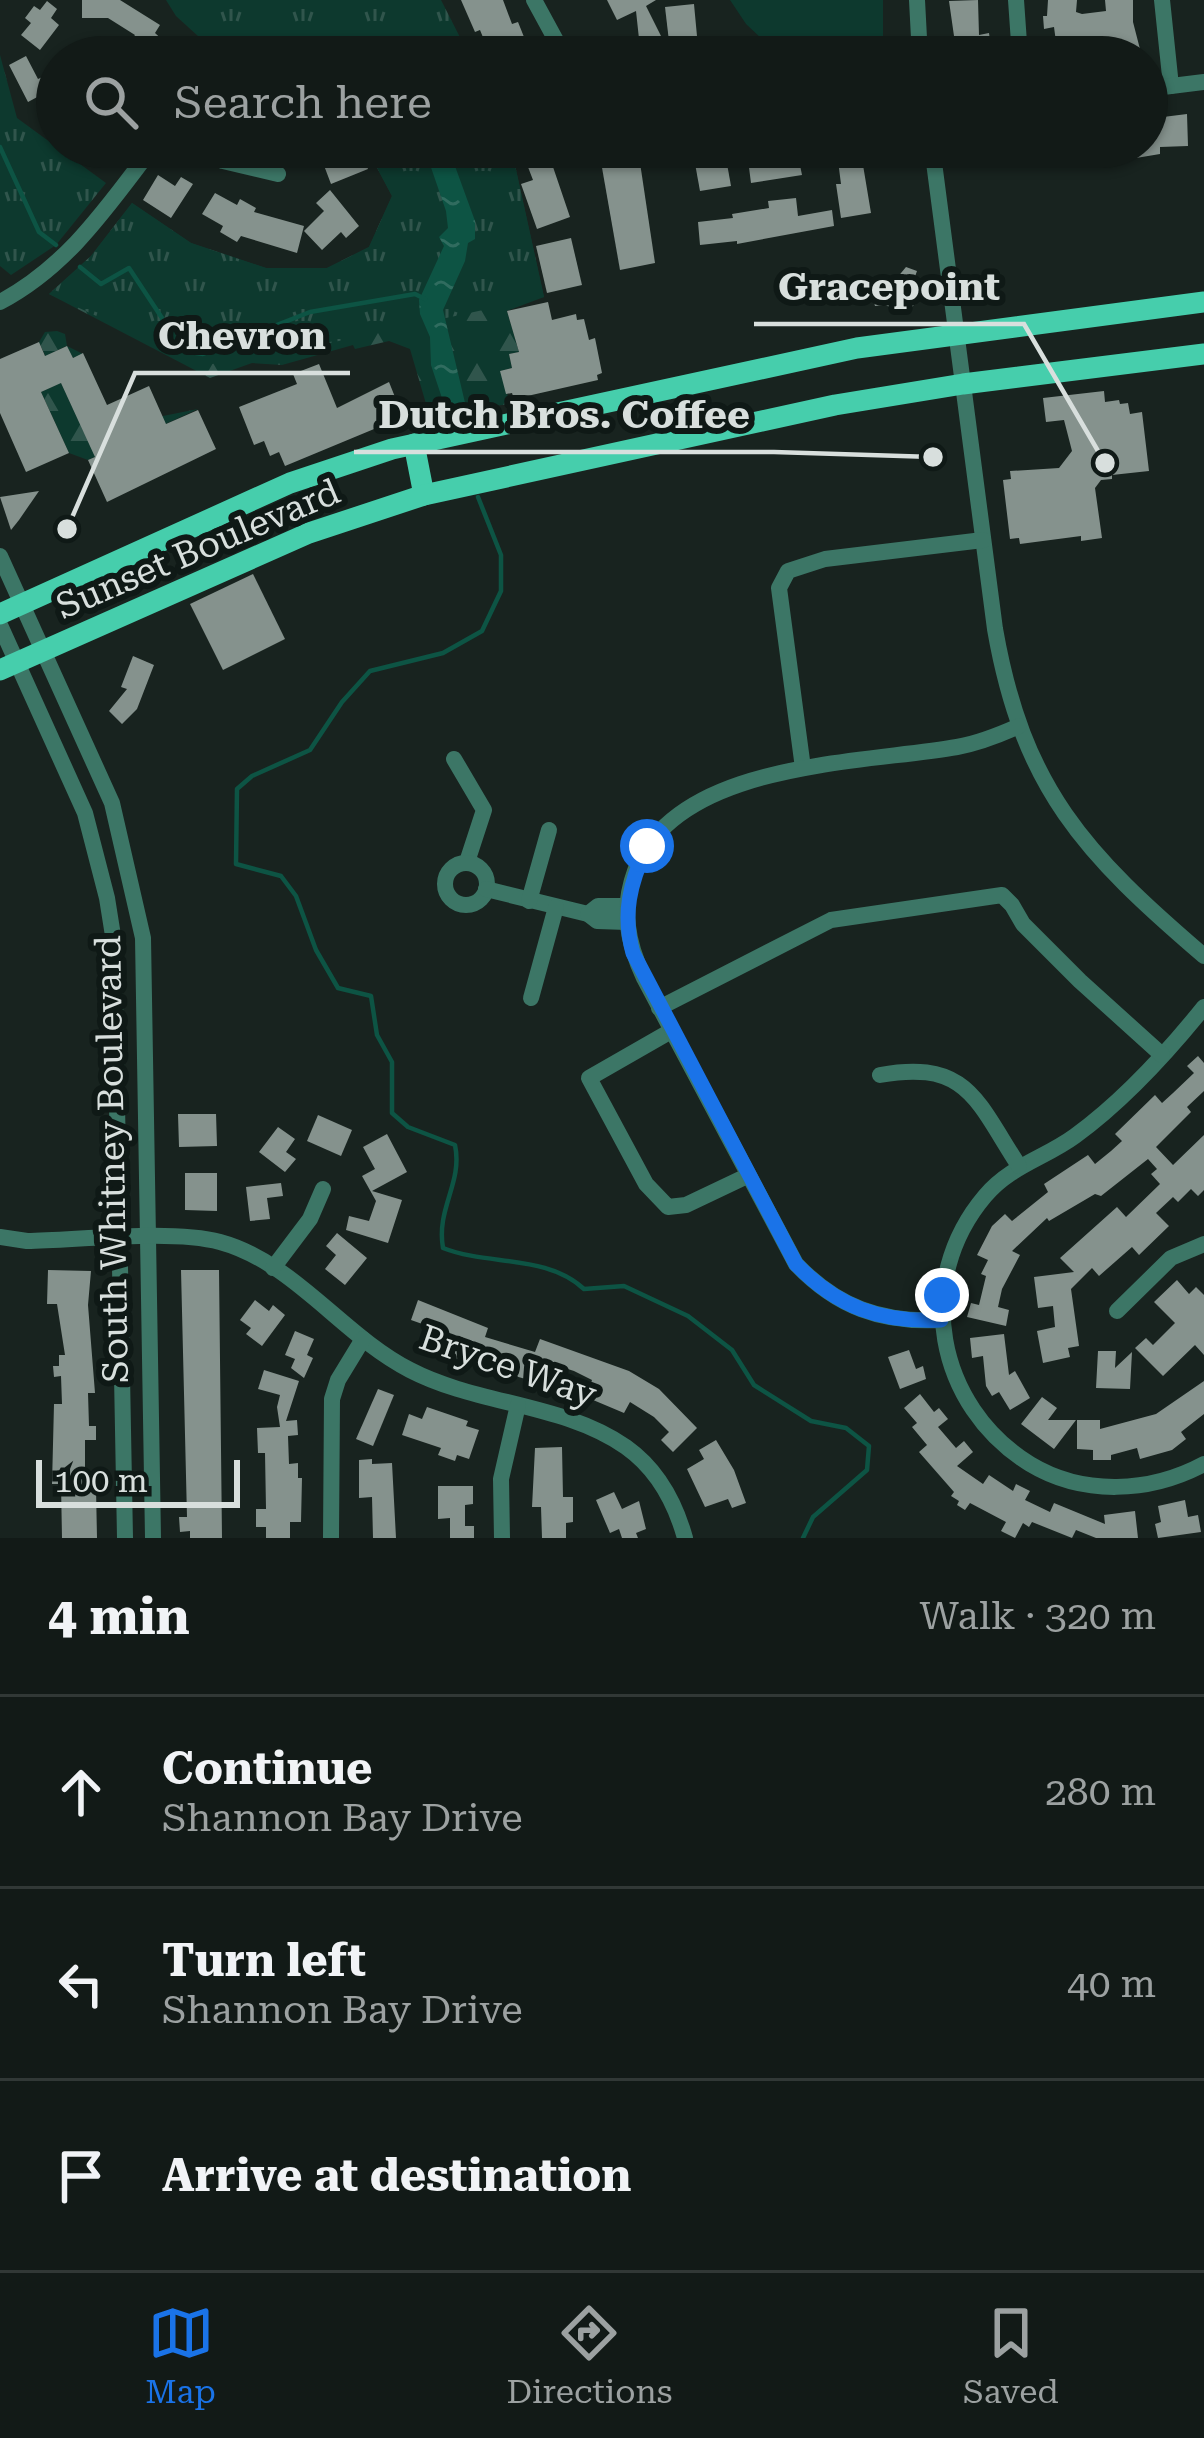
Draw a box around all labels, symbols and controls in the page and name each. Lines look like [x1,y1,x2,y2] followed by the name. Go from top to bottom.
[36,36,1168,168] search box
[78,69,144,135] icon: search
[174,76,432,129] text: Search here
[754,249,1024,324] callout: Gracepoint
[778,264,1000,310] text: Gracepoint
[135,298,350,373] callout: Chevron
[158,313,326,359] text: Chevron
[354,377,774,452] callout: Dutch Bros. Coffee
[378,392,750,438] text: Dutch Bros. Coffee
[50,470,346,628] street label: Sunset Boulevard
[620,819,674,873] route start
[87,935,137,1383] street label: South Whitney Boulevard
[915,1268,969,1322] route end
[414,1316,603,1416] street label: Bryce Way
[36,1454,240,1507] scale bar
[54,1461,148,1500] text: 100 m
[48,1587,190,1646] text: 4 min
[920,1593,1156,1639] text: Walk · 320 m
[162,1742,373,1795] text: Continue
[48,1759,114,1825] icon: ahead
[1045,1769,1156,1815] text: 280 m
[162,1795,523,1841] text: Shannon Bay Drive
[162,1934,366,1987] text: Turn left
[48,1951,114,2017] icon: left
[1067,1961,1156,2007] text: 40 m
[162,1987,523,2033] text: Shannon Bay Drive
[48,2143,114,2209] icon: arrive
[162,2149,631,2202] text: Arrive at destination
[145,2300,216,2411] tab: Map
[506,2300,672,2411] tab: Directions
[963,2300,1059,2411] tab: Saved

